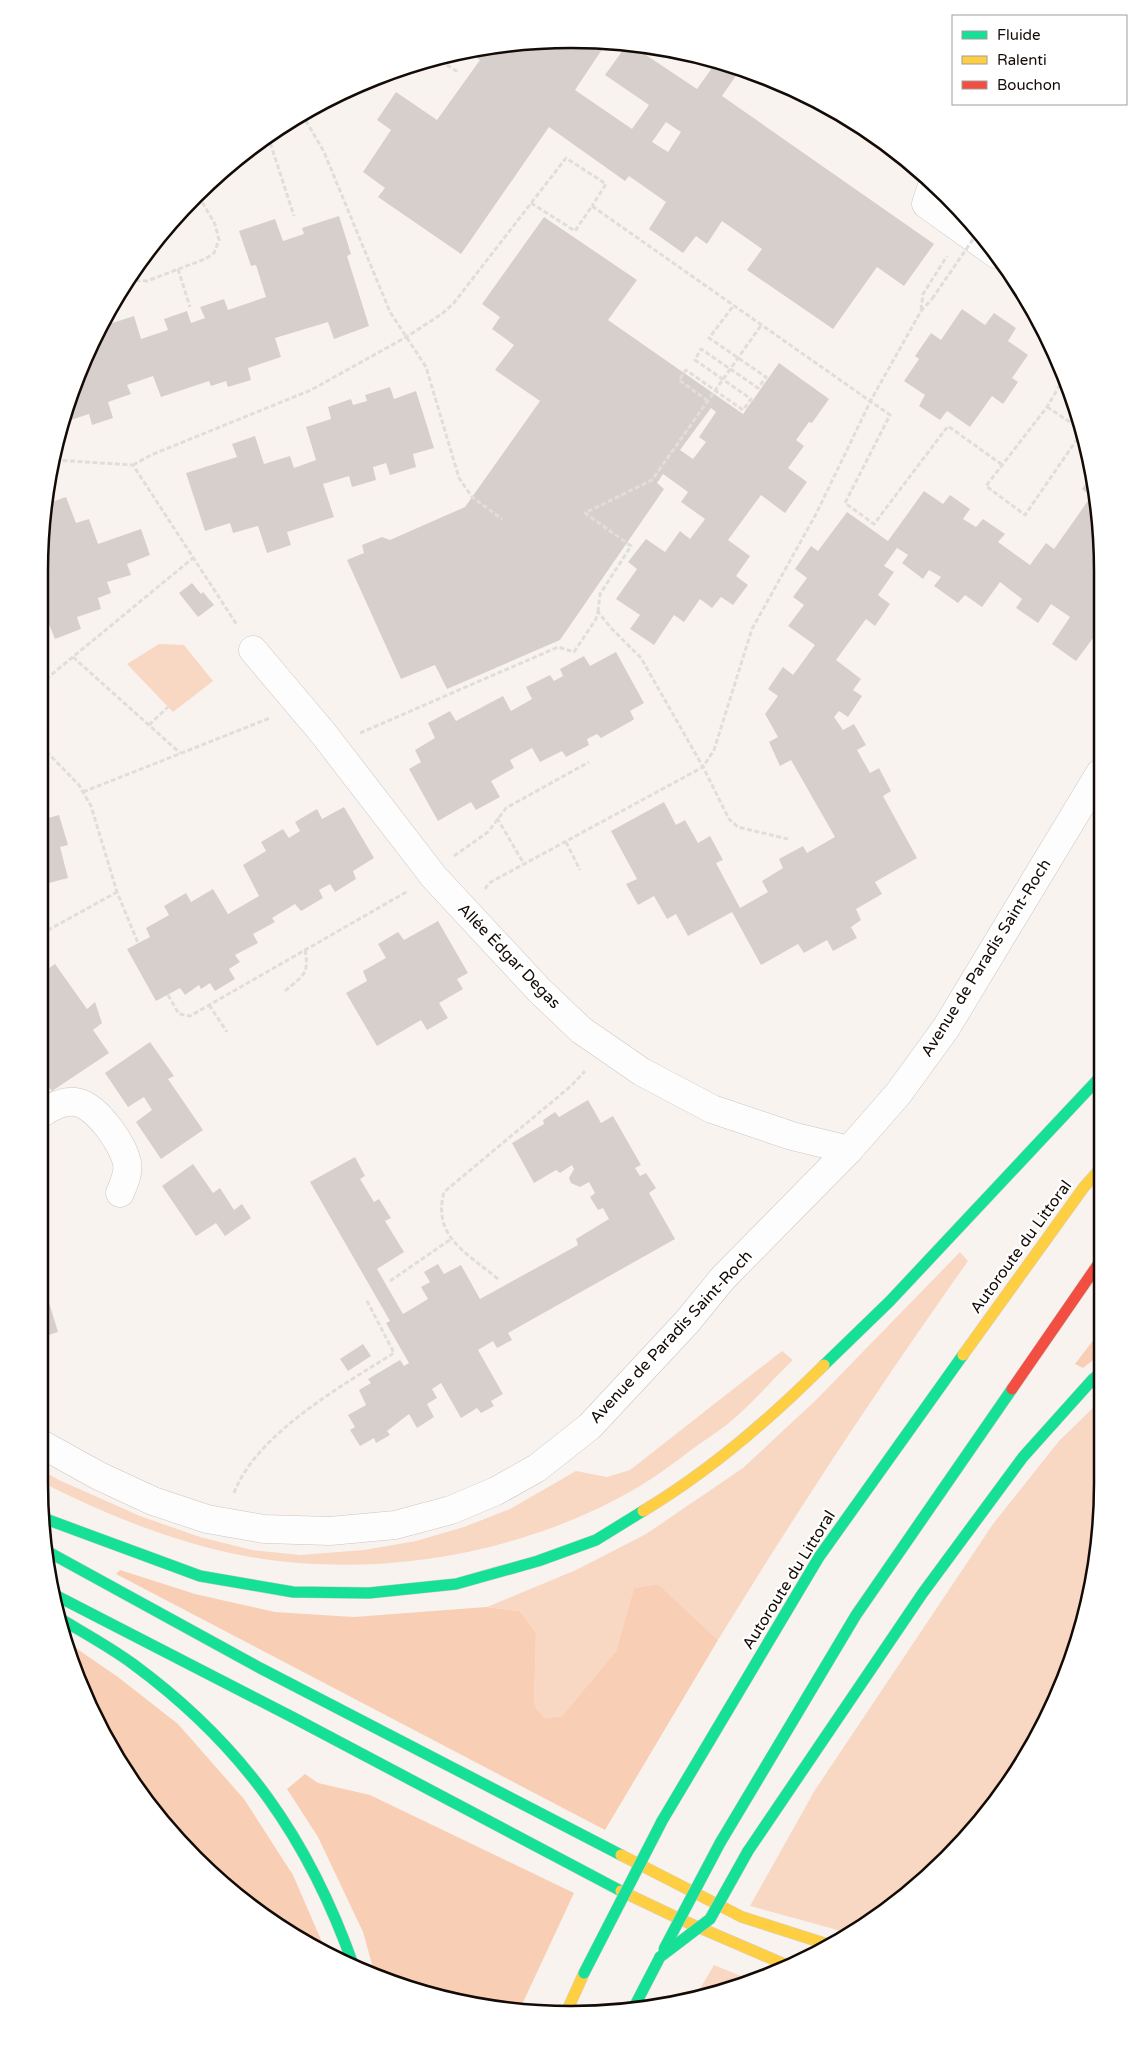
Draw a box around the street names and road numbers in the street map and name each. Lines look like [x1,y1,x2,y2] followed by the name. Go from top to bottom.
[917,855,1055,1061] street label: Avenue de Paradis Saint-Roch
[454,899,564,1013] street label: Allée Édgar Degas
[966,1176,1076,1318] street label: Autoroute du Littoral
[585,1246,757,1428] street label: Avenue de Paradis Saint-Roch
[738,1507,840,1653] street label: Autoroute du Littoral

